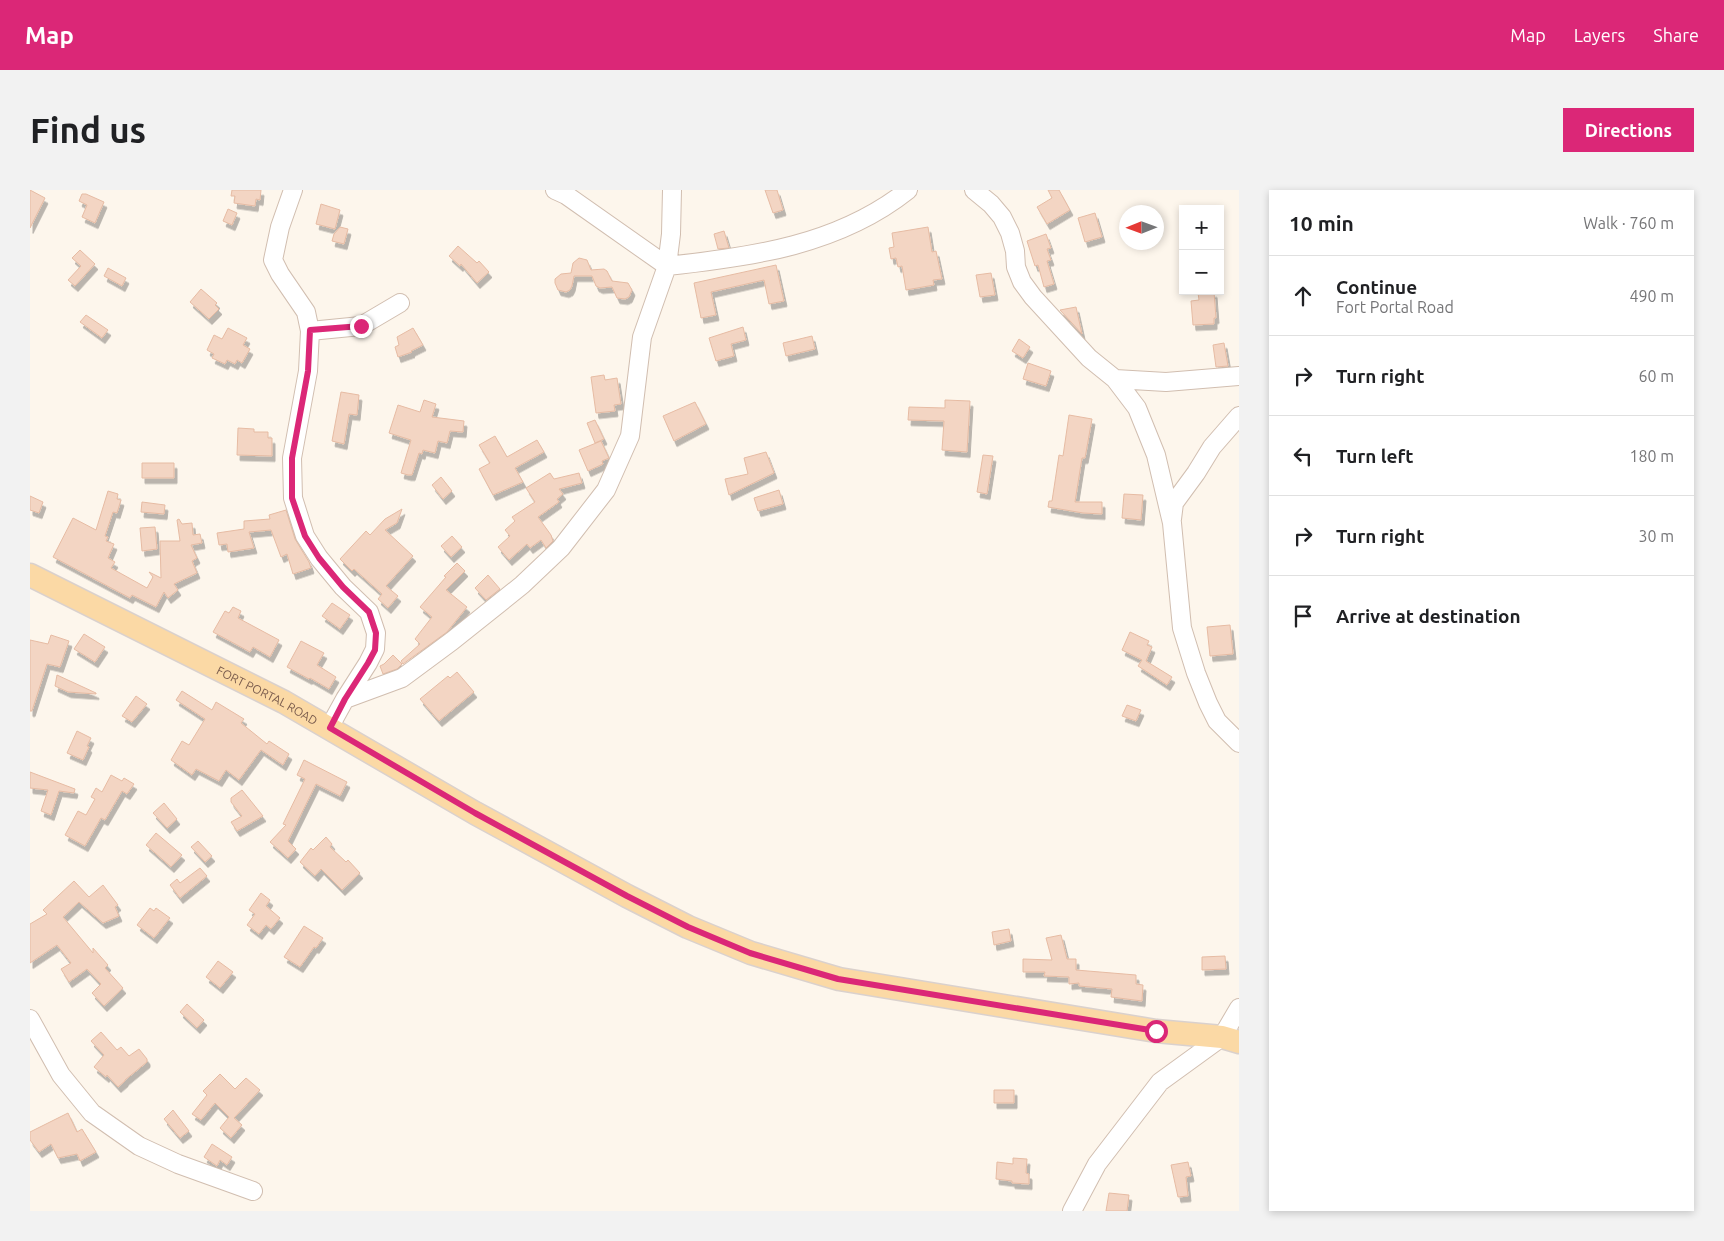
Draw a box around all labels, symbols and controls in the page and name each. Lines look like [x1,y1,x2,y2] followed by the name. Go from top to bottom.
[25,22,74,49] text: Map
[1510,25,1546,45] text: Map
[1574,25,1625,45] text: Layers
[1653,25,1699,45] text: Share
[1563,108,1694,152] button: Directions
[30,110,146,150] text: Find us
[1119,205,1164,250] north arrow
[1179,205,1224,295] map controls
[1179,205,1224,250] button: +
[1289,211,1354,235] text: 10 min
[1583,214,1674,232] text: Walk · 760 m
[1179,250,1224,295] button: −
[1336,276,1417,298] text: Continue
[1289,282,1317,310] icon: ahead
[1629,287,1674,305] text: 490 m
[1336,298,1454,316] text: Fort Portal Road
[350,315,373,338] route end
[1289,362,1317,390] icon: right
[1336,365,1424,387] text: Turn right
[1638,367,1674,385] text: 60 m
[1289,442,1317,470] icon: left
[1336,445,1414,467] text: Turn left
[1629,447,1674,465] text: 180 m
[1289,522,1317,550] icon: right
[1336,525,1424,547] text: Turn right
[1638,527,1674,545] text: 30 m
[1289,602,1317,630] icon: arrive
[1336,605,1521,627] text: Arrive at destination
[215,663,320,727] street label: FORT PORTAL ROAD
[1145,1020,1168,1043] route start

